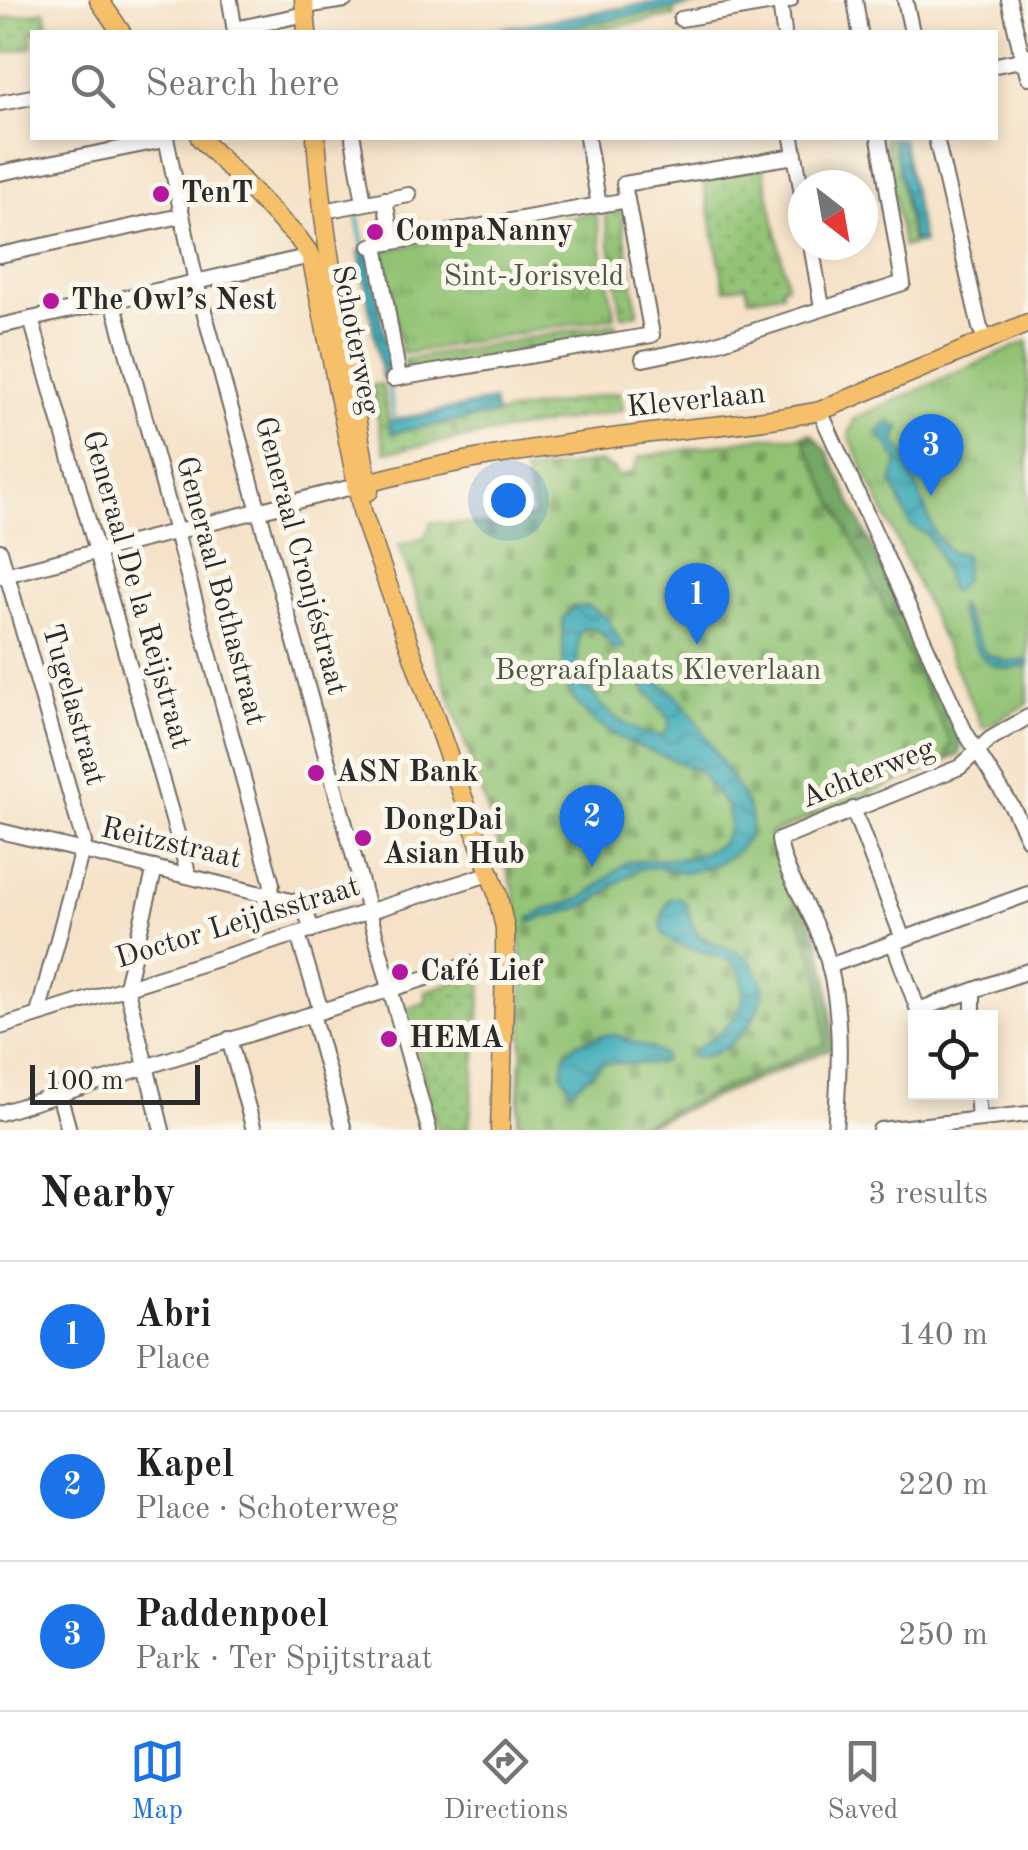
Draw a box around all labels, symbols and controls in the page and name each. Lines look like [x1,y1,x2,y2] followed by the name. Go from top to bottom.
[30,30,998,140] search box
[65,58,120,113] icon: search
[145,66,340,104] text: Search here
[788,170,878,260] north arrow
[181,179,253,209] place label: TenT
[150,183,172,205] marker: TenT
[395,217,573,247] place label: CompaNanny
[364,221,386,243] marker: CompaNanny
[443,262,625,292] park label: Sint-Jorisveld
[326,263,384,417] street label: Schoterweg
[71,286,276,316] place label: The Owl’s Nest
[40,290,62,312] marker: The Owl’s Nest
[625,379,767,423] street label: Kleverlaan
[248,414,352,698] street label: Generaal Cronjéstraat
[898,414,964,496] pin: 3
[76,427,196,753] street label: Generaal De la Reijstraat
[170,453,270,729] street label: Generaal Bothastraat
[483,475,534,526] your location
[664,562,730,645] pin: 1
[36,621,110,789] street label: Tugelastraat
[495,656,821,686] park label: Begraafplaats Kleverlaan
[797,734,939,814] street label: Achterweg
[336,758,479,788] place label: ASN Bank
[305,762,327,784] marker: ASN Bank
[560,784,624,867] pin: 2
[383,806,525,870] place label: DongDai Asian Hub
[98,813,244,875] street label: Reitzstraat
[352,827,374,849] marker: DongDai Asian Hub
[112,872,364,974] street label: Doctor Leijdsstraat
[420,957,544,987] place label: Café Lief
[389,961,411,983] marker: Café Lief
[908,1010,998,1100] map controls
[908,1010,998,1100] button: locate
[409,1024,504,1054] place label: HEMA
[378,1028,400,1050] marker: HEMA
[30,1060,200,1104] scale bar
[45,1068,124,1096] text: 100 m
[40,1174,176,1216] text: Nearby
[868,1179,988,1211] text: 3 results
[135,1297,211,1335] text: Abri
[63,1320,82,1352] text: 1
[898,1320,988,1352] text: 140 m
[135,1344,210,1376] text: Place
[135,1447,234,1485] text: Kapel
[63,1470,82,1502] text: 2
[898,1470,988,1502] text: 220 m
[135,1494,398,1526] text: Place · Schoterweg
[135,1597,329,1635] text: Paddenpoel
[63,1620,82,1652] text: 3
[898,1620,988,1652] text: 250 m
[135,1644,433,1676] text: Park · Ter Spijtstraat
[130,1734,185,1829] tab: Map
[444,1734,568,1829] tab: Directions
[827,1734,898,1829] tab: Saved

